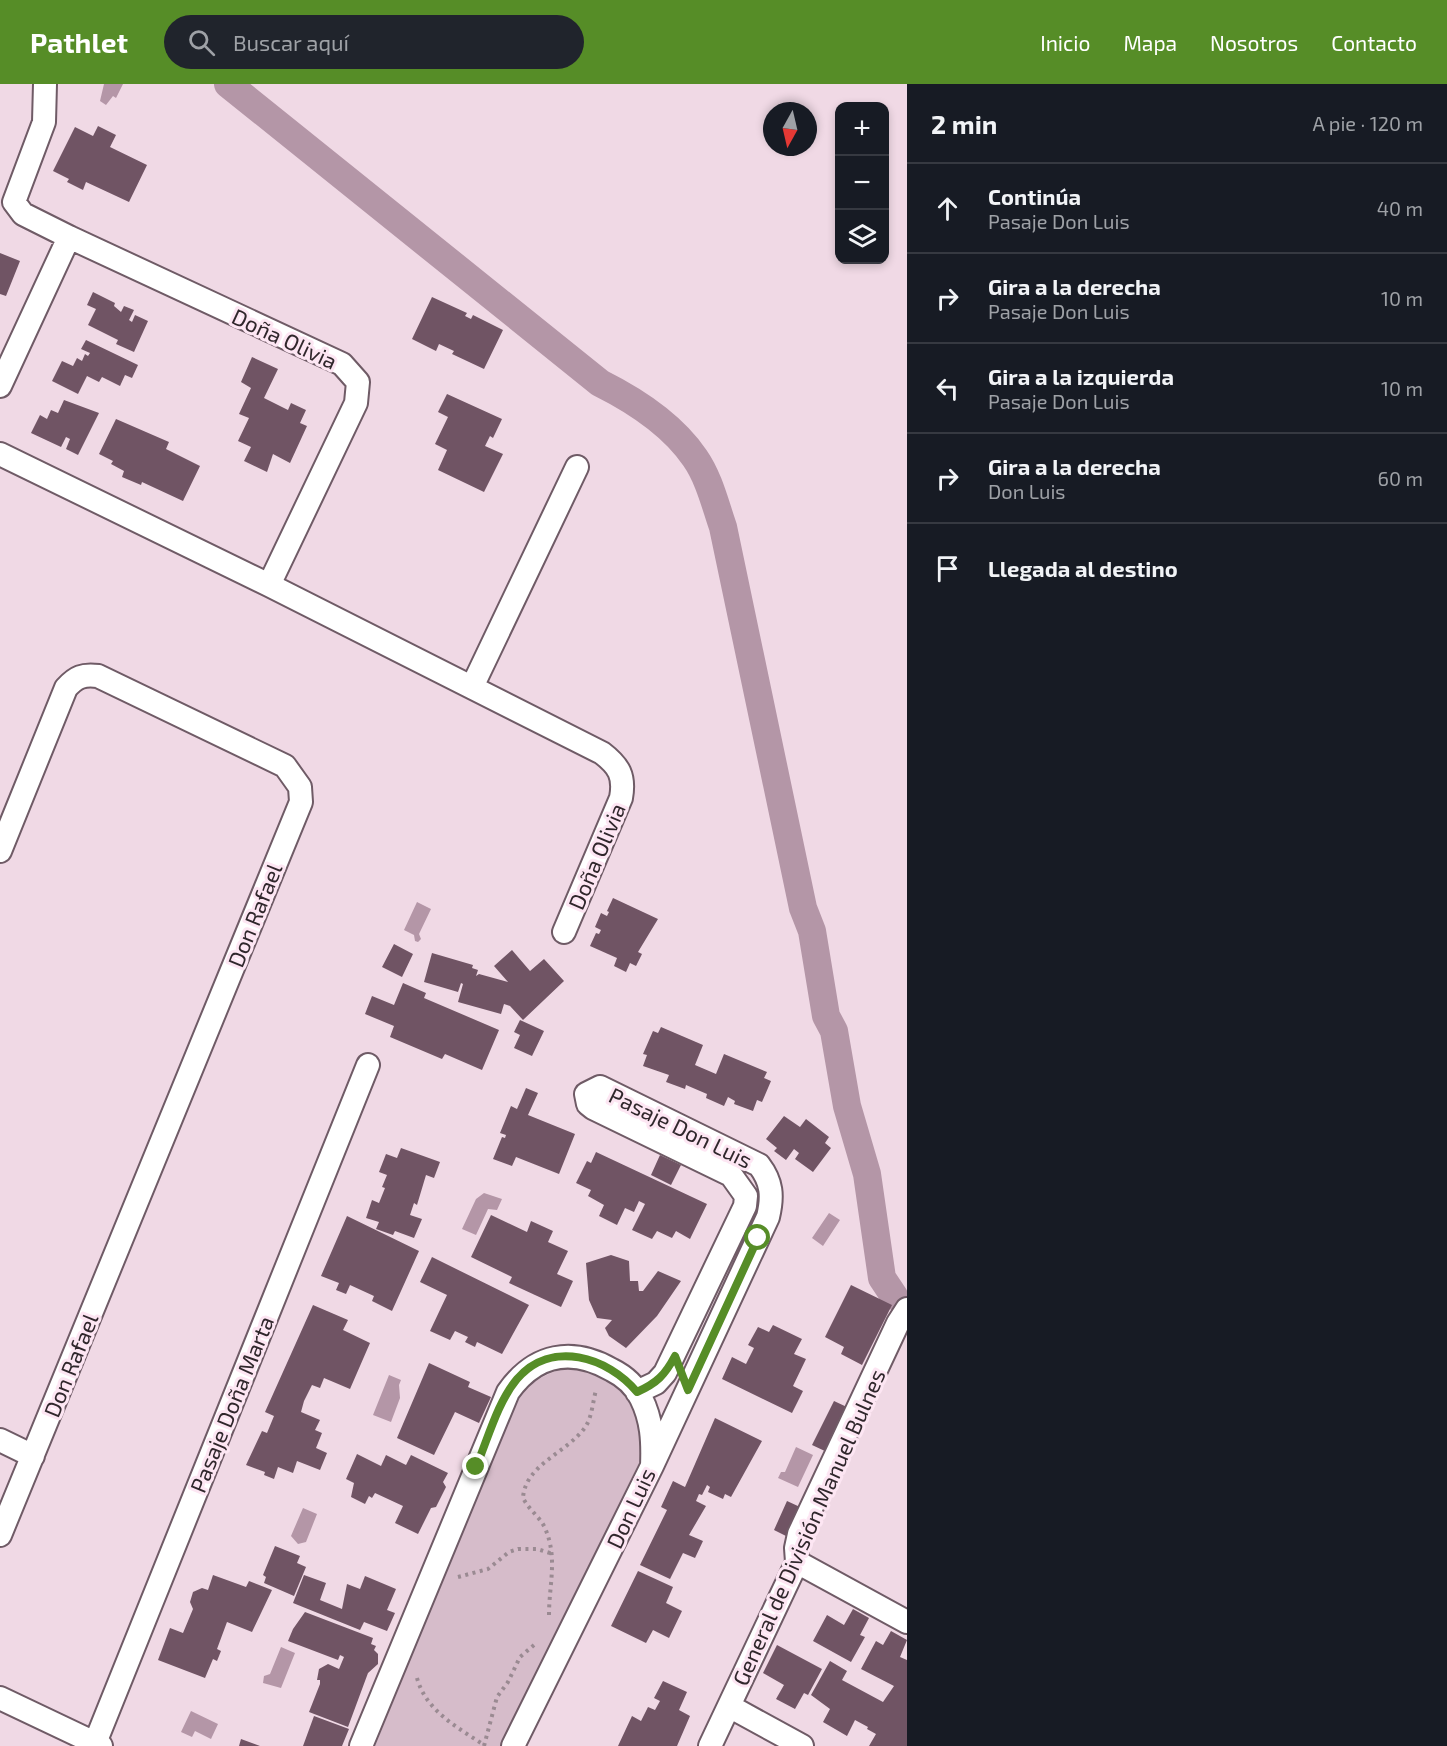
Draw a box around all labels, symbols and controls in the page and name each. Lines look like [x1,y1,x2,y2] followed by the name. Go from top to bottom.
[164,15,584,69] search box
[30,25,128,59] text: Pathlet
[185,26,218,59] icon: search
[233,29,349,55] text: Buscar aquí
[1040,30,1090,55] text: Inicio
[1123,30,1177,55] text: Mapa
[1210,30,1298,55] text: Nosotros
[1331,30,1417,55] text: Contacto
[763,102,817,156] north arrow
[835,102,889,264] map controls
[835,102,889,156] button: +
[931,108,997,139] text: 2 min
[1312,111,1423,135] text: A pie · 120 m
[835,156,889,210] button: −
[988,183,1081,209] text: Continúa
[931,192,964,225] icon: ahead
[1377,196,1423,220] text: 40 m
[988,209,1130,233] text: Pasaje Don Luis
[835,210,889,264] button: layers
[988,273,1161,299] text: Gira a la derecha
[931,282,964,315] icon: right
[1381,286,1423,310] text: 10 m
[988,299,1130,323] text: Pasaje Don Luis
[228,302,342,374] street label: Doña Olivia
[988,363,1174,389] text: Gira a la izquierda
[931,372,964,405] icon: left
[1381,376,1423,400] text: 10 m
[988,389,1130,413] text: Pasaje Don Luis
[988,453,1161,479] text: Gira a la derecha
[931,462,964,495] icon: right
[1378,466,1423,490] text: 60 m
[988,479,1066,503] text: Don Luis
[931,552,964,585] icon: arrive
[988,555,1178,581] text: Llegada al destino
[562,799,630,913] street label: Doña Olivia
[221,859,287,971] street label: Don Rafael
[605,1081,757,1174] street label: Pasaje Don Luis
[744,1224,770,1250] route start
[37,1309,103,1421] street label: Don Rafael
[184,1312,279,1496] street label: Pasaje Doña Marta
[726,1365,890,1689] street label: General de División Manuel Bulnes
[462,1453,488,1479] route end
[600,1464,660,1552] street label: Don Luis

